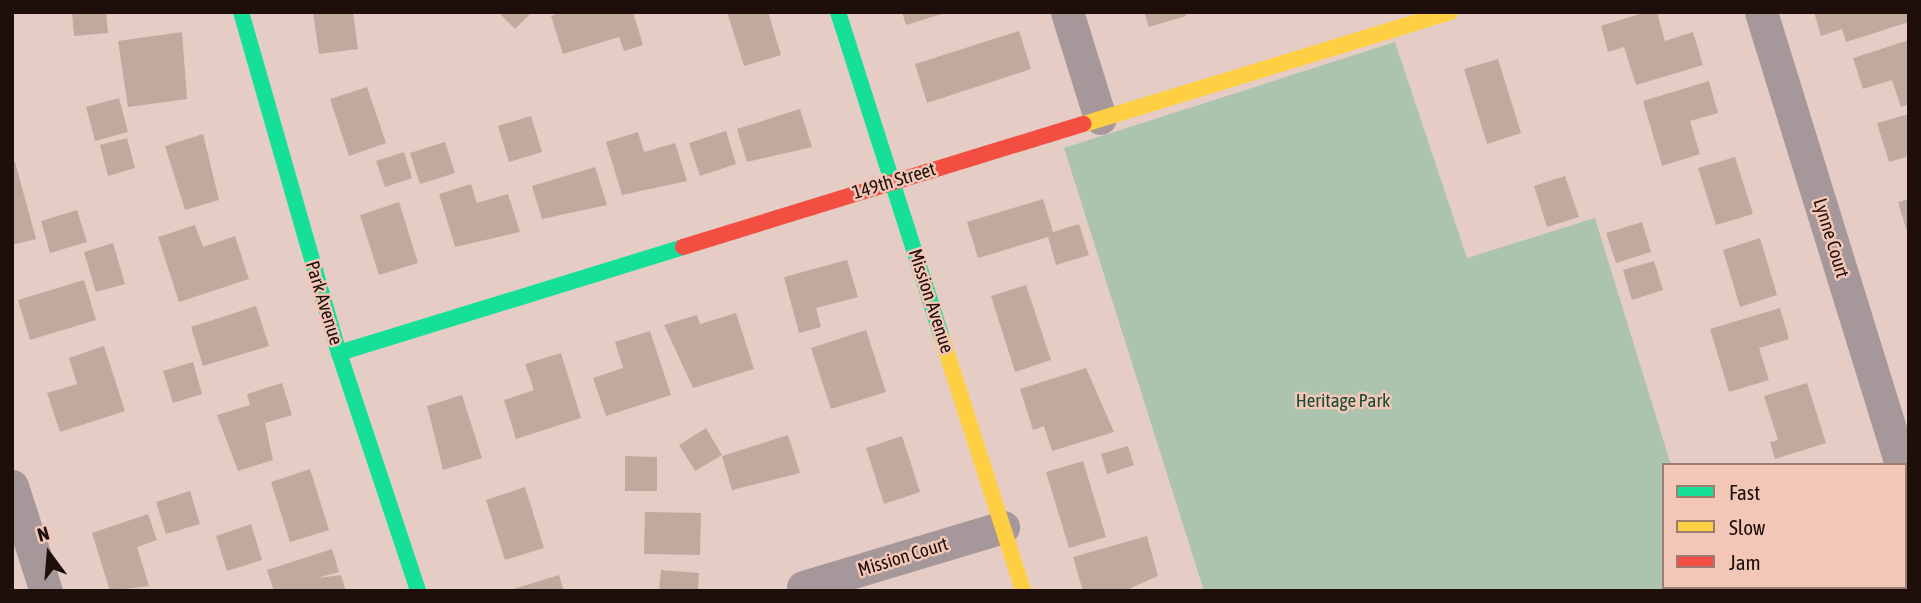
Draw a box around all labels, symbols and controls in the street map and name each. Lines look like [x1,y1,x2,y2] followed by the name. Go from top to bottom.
[850,158,938,204] street label: 149th Street
[1808,196,1854,280] street label: Lynne Court
[903,246,959,356] street label: Mission Avenue
[300,258,348,348] street label: Park Avenue
[1296,390,1390,412] park label: Heritage Park
[1662,463,1907,589] legend
[1729,480,1760,504] text: Fast
[1729,515,1765,539] text: Slow
[14,519,84,589] north arrow
[35,522,52,546] text: N
[855,532,951,582] street label: Mission Court
[1729,550,1761,574] text: Jam

